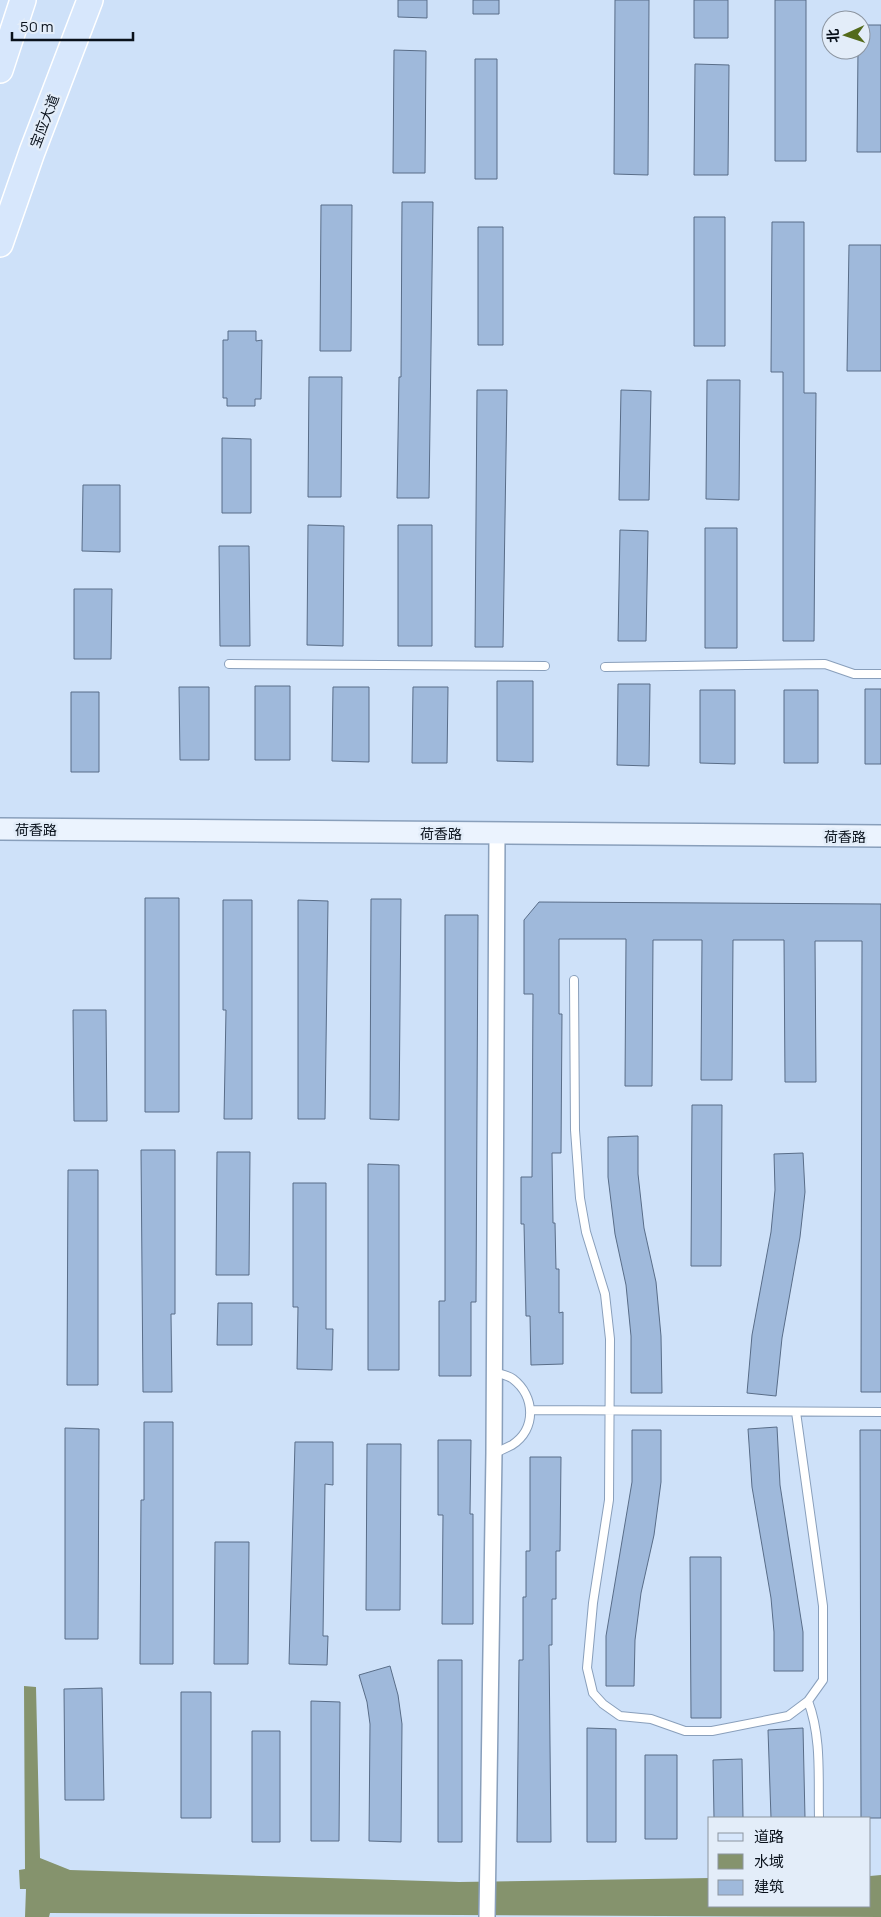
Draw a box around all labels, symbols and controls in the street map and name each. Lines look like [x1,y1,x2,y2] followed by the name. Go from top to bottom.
[12,10,134,42] scale bar
[821,10,871,60] north arrow
[20,16,54,37] text: 50 m
[823,28,842,43] text: 北
[25,91,63,151] street label: 宝应大道
[15,820,57,839] street label: 荷香路
[420,824,462,843] street label: 荷香路
[824,827,866,846] street label: 荷香路
[708,1817,871,1907] legend
[754,1826,784,1847] text: 道路
[754,1851,784,1872] text: 水域
[754,1876,784,1897] text: 建筑

